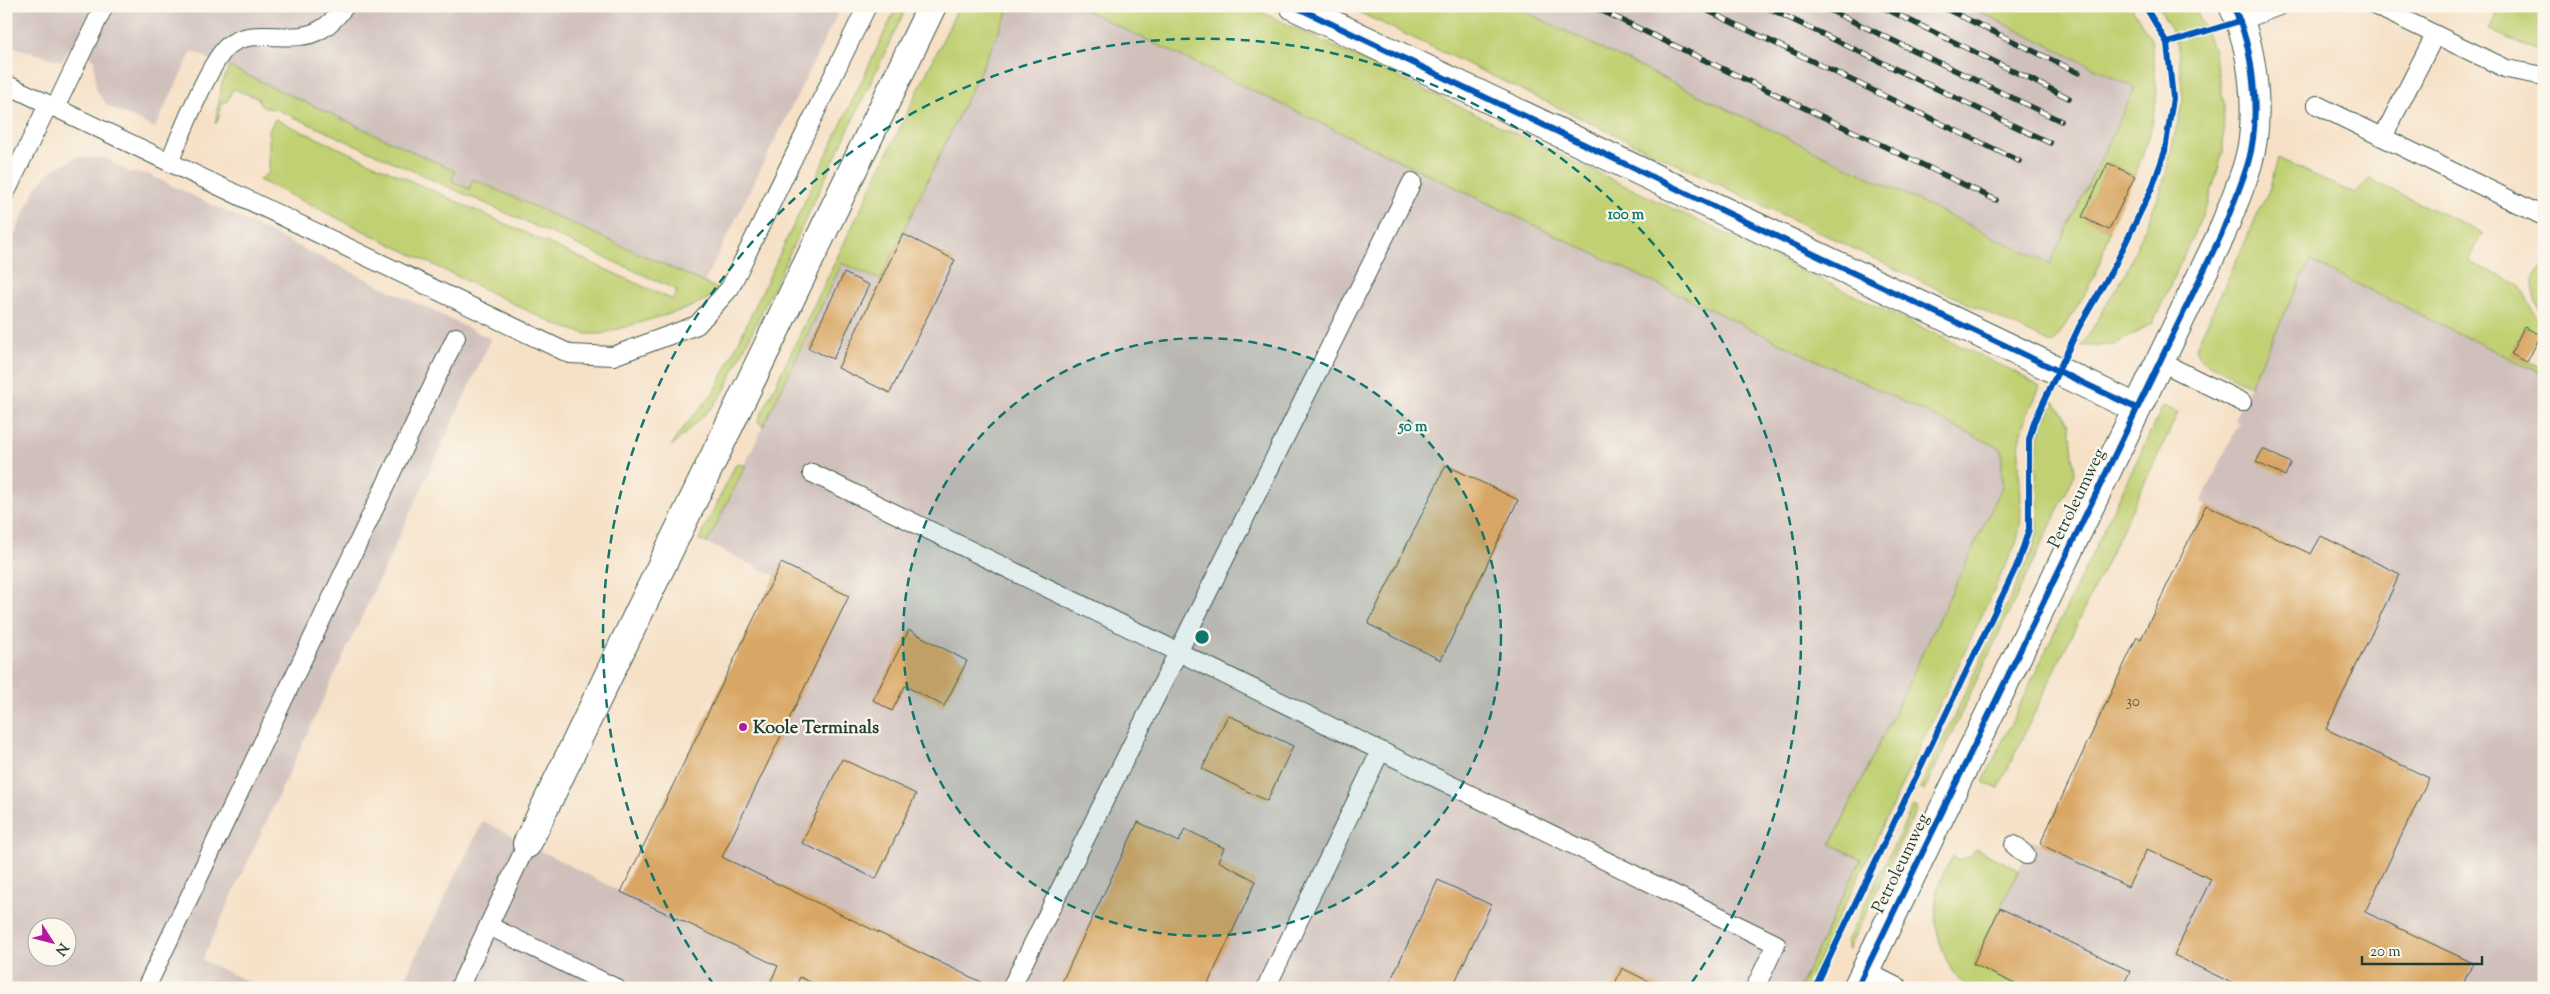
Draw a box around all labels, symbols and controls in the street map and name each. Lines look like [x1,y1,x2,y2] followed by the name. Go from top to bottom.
[1608,205,1645,226] text: 100 m
[1398,417,1428,438] text: 50 m
[2042,444,2113,553] street label: Petroleumweg
[1193,628,1211,646] centre of rings
[2126,692,2140,713] house number: 30
[753,716,879,742] place label: Koole Terminals
[737,721,749,733] marker: Koole Terminals
[1866,809,1937,918] street label: Petroleumweg
[28,916,78,966] north arrow
[2362,934,2482,966] scale bar
[50,938,72,959] text: N
[2370,942,2401,963] text: 20 m

